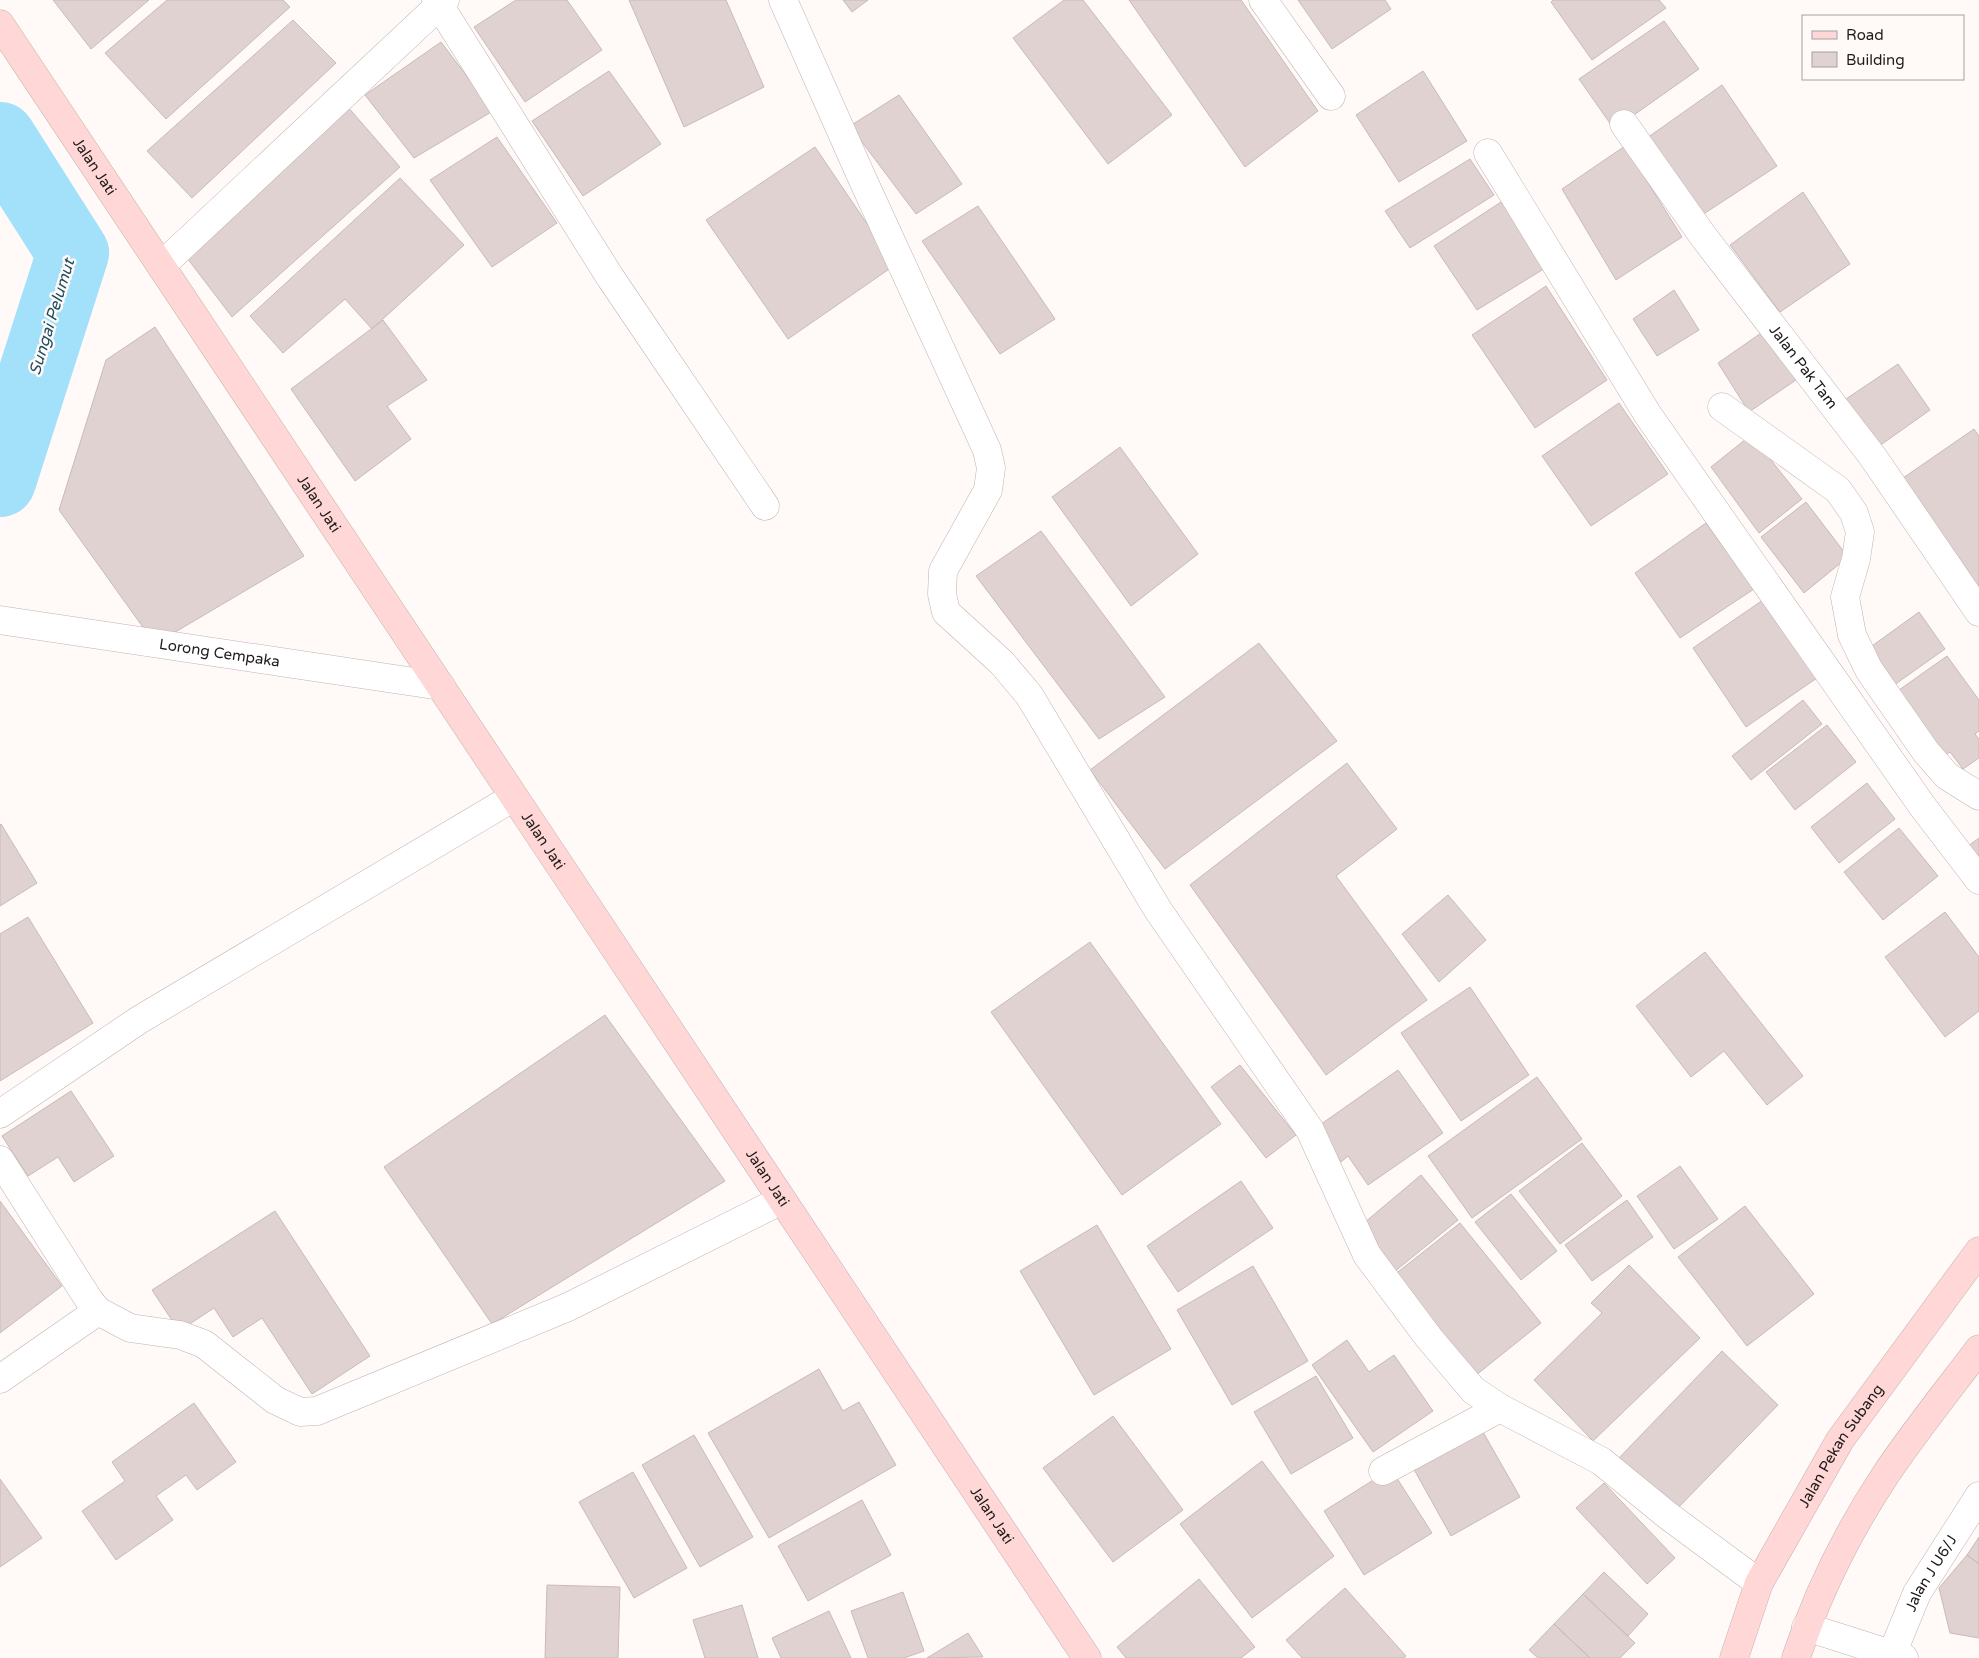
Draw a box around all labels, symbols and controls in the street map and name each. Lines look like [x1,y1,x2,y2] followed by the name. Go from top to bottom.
[1802,15,1964,80] legend
[1846,26,1884,44] text: Road
[1846,51,1905,69] text: Building
[69,134,120,199] street label: Jalan Jati
[25,255,80,377] water label: Sungai Pelumut
[1766,321,1842,412] street label: Jalan Pak Tam
[293,471,345,536] street label: Jalan Jati
[158,635,281,671] street label: Lorong Cempaka
[518,809,569,873] street label: Jalan Jati
[742,1146,793,1210] street label: Jalan Jati
[1795,1380,1887,1511] street label: Jalan Pekan Subang
[966,1483,1018,1547] street label: Jalan Jati
[1901,1532,1961,1614] street label: Jalan J U6/J

